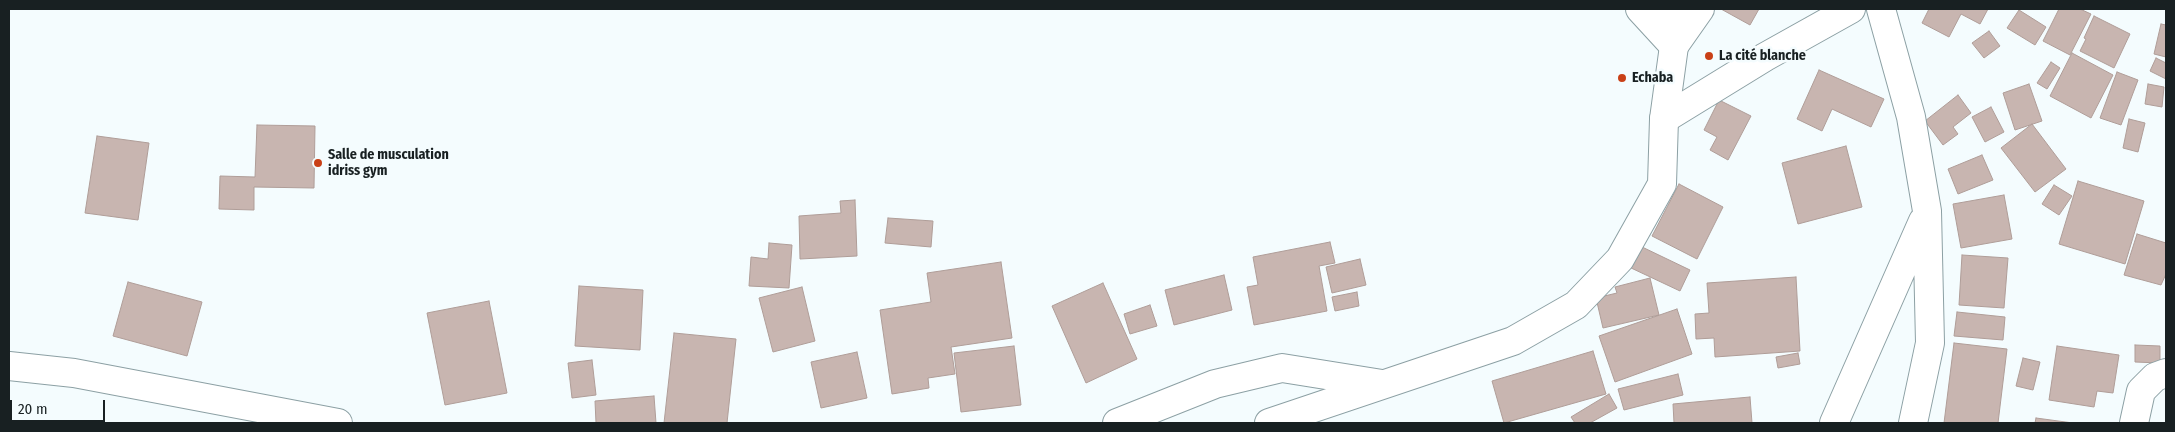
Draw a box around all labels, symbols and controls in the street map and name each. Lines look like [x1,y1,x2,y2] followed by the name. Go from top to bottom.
[1719,48,1806,64] place label: La cité blanche
[1703,50,1715,62] marker: La cité blanche
[1632,70,1673,86] place label: Echaba
[1616,72,1628,84] marker: Echaba
[328,147,449,180] place label: Salle de musculation idriss gym
[312,157,324,169] marker: Salle de musculation idriss gym
[12,390,108,422] scale bar
[18,400,48,418] text: 20 m

